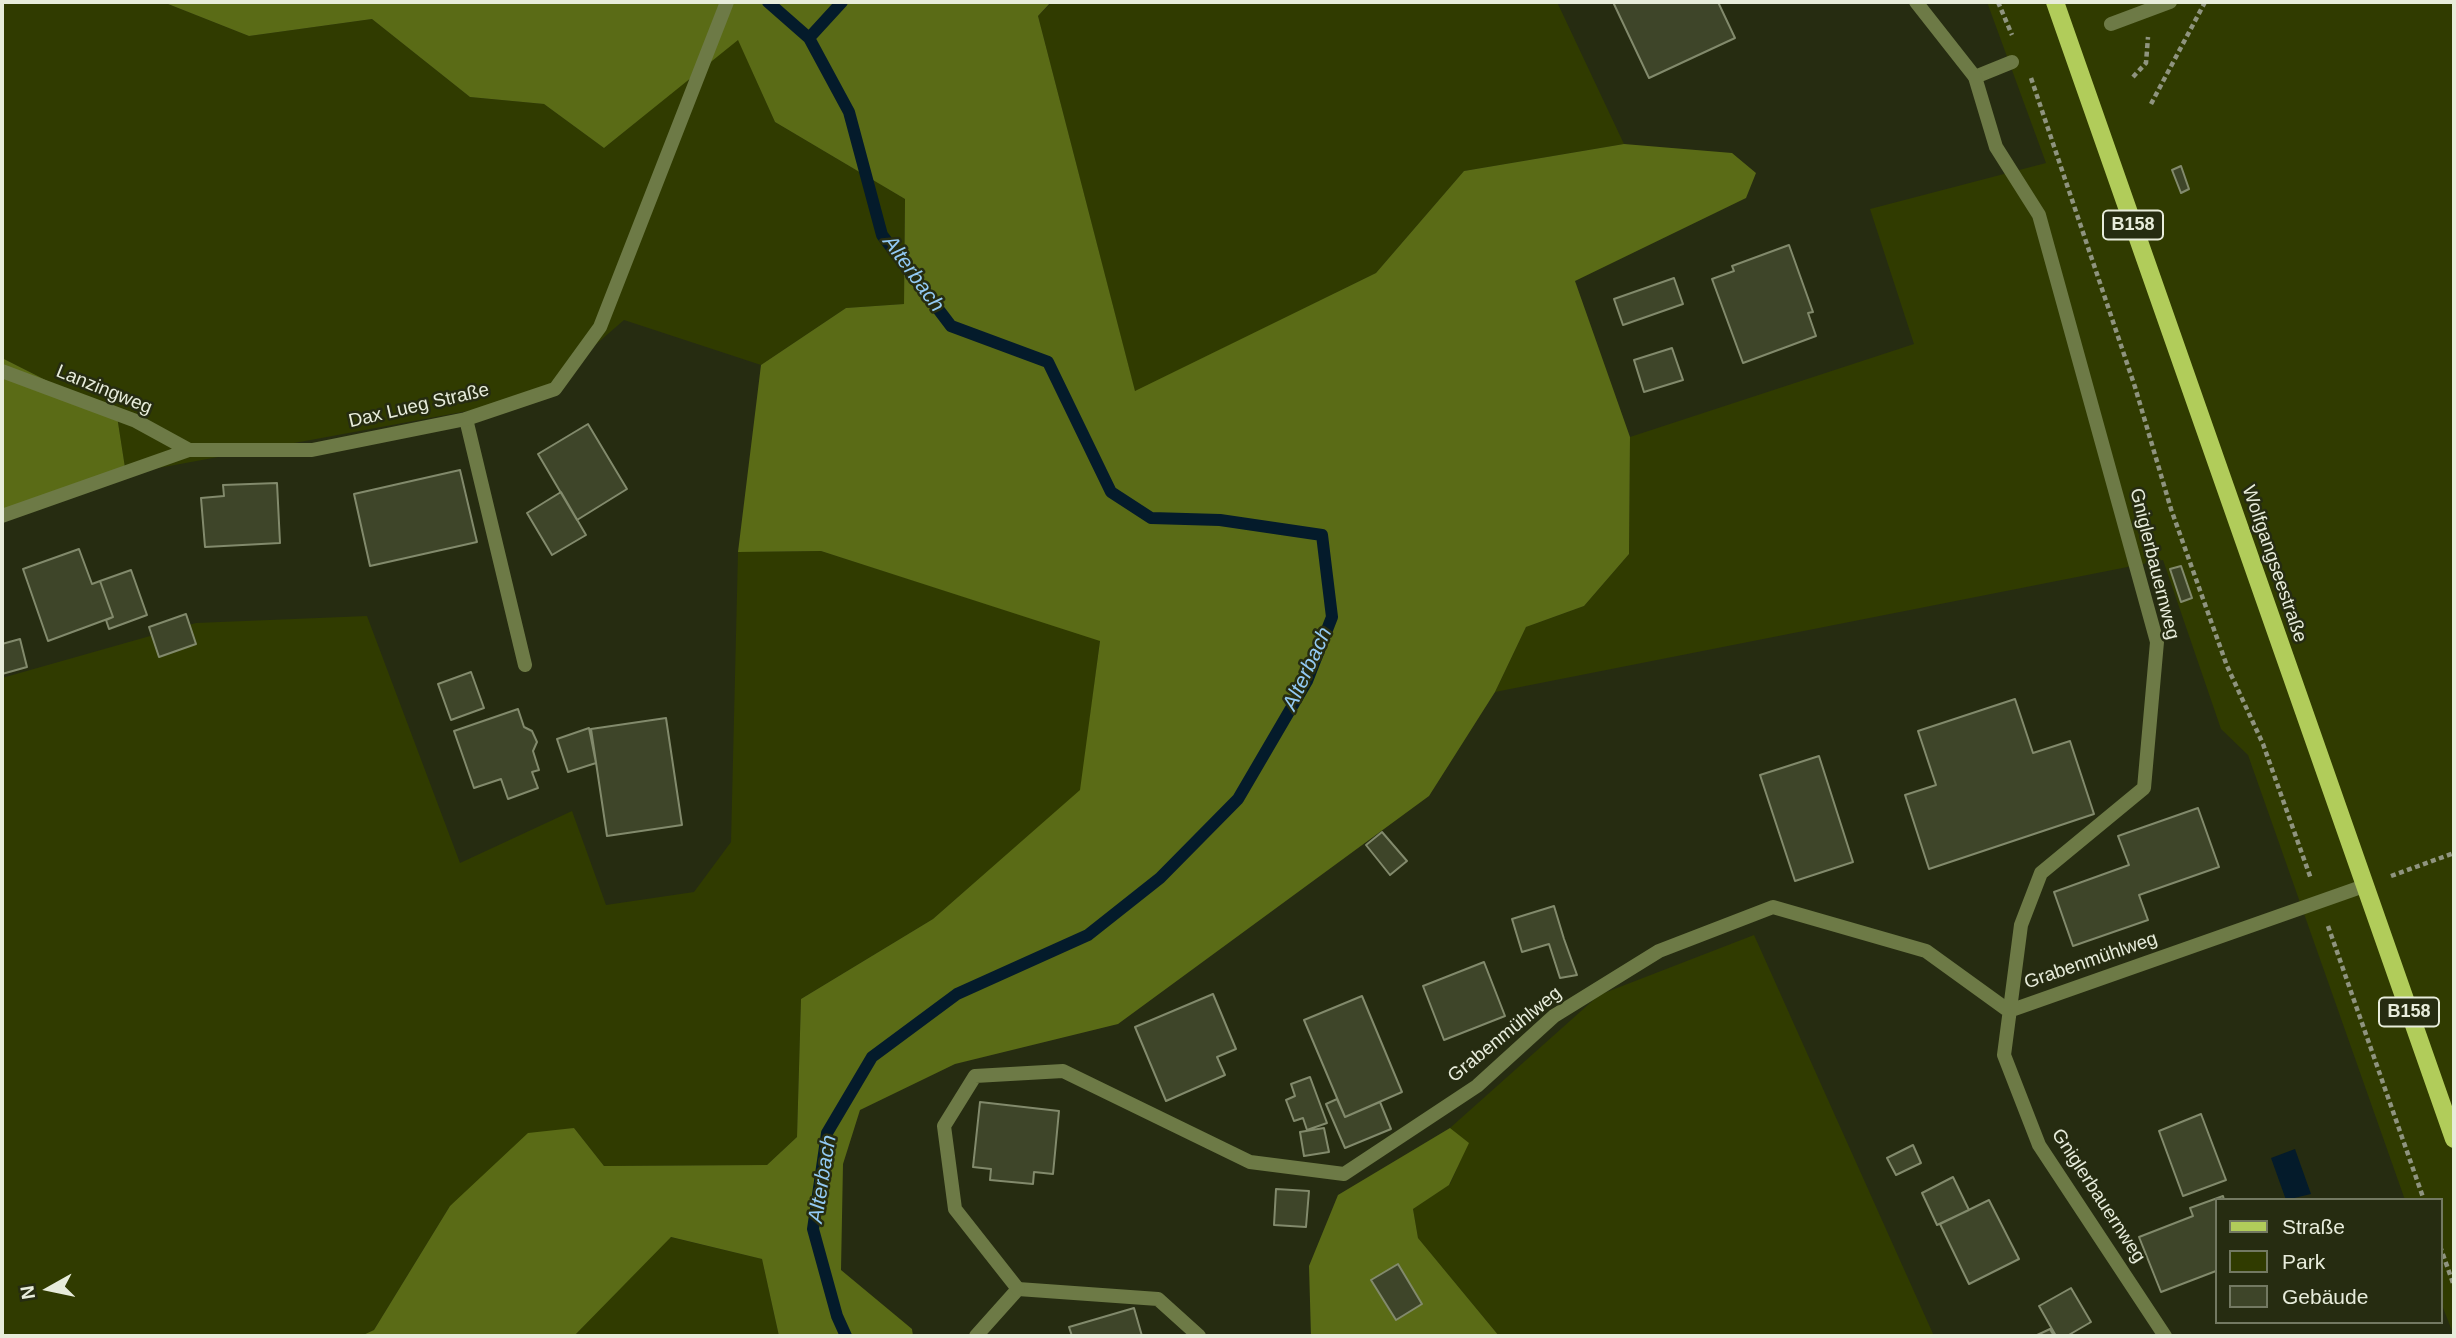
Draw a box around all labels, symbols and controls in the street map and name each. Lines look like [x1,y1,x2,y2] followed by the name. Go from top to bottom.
[2103,210,2163,240] road number: B158
[877,231,949,317] water label: Alterbach
[53,360,155,420] street label: Lanzingweg
[346,379,492,433] street label: Dax Lueg Straße
[2236,483,2312,645] street label: Wolfgangseestraße
[2124,486,2184,642] street label: Gniglerbauernweg
[1278,623,1338,715] water label: Alterbach
[2021,928,2161,994] street label: Grabenmühlweg
[1444,982,1566,1088] street label: Grabenmühlweg
[2379,998,2439,1027] road number: B158
[2046,1125,2150,1267] street label: Gniglerbauernweg
[804,1133,842,1225] water label: Alterbach
[2214,1198,2442,1324] legend
[2282,1215,2345,1238] text: Straße
[2282,1250,2325,1273] text: Park
[14,1254,84,1324] north arrow
[16,1284,39,1301] text: N
[2282,1285,2368,1308] text: Gebäude

